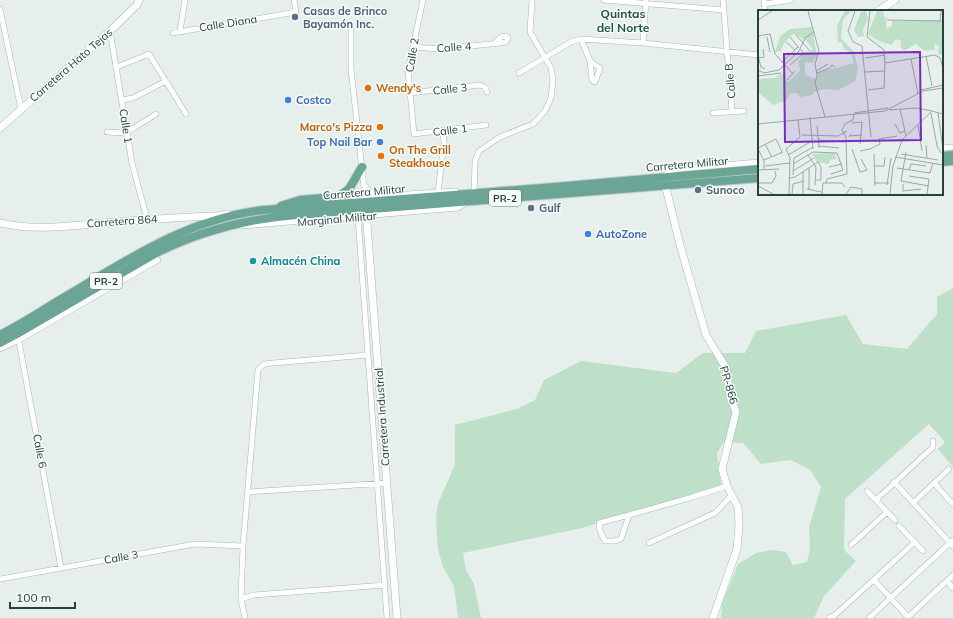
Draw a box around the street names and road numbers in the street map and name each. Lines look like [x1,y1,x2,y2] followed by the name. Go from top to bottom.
[198,12,258,34] street label: Calle Diana
[27,25,115,105] street label: Carretera Hato Tejas
[402,36,422,73] street label: Calle 2
[436,39,472,55] street label: Calle 4
[721,63,739,99] street label: Calle B
[432,80,468,98] street label: Calle 3
[116,108,136,144] street label: Calle 1
[432,121,468,139] street label: Calle 1
[645,153,729,175] street label: Carretera Militar
[322,181,406,203] street label: Carretera Militar
[489,190,521,206] road number: PR-2
[297,209,377,229] street label: Marginal Militar
[86,212,158,230] street label: Carretera 864
[90,273,122,289] road number: PR-2
[717,364,741,406] street label: PR-866
[372,367,392,467] street label: Carretera Industrial
[30,433,50,470] street label: Calle 6
[103,547,139,567] street label: Calle 3

